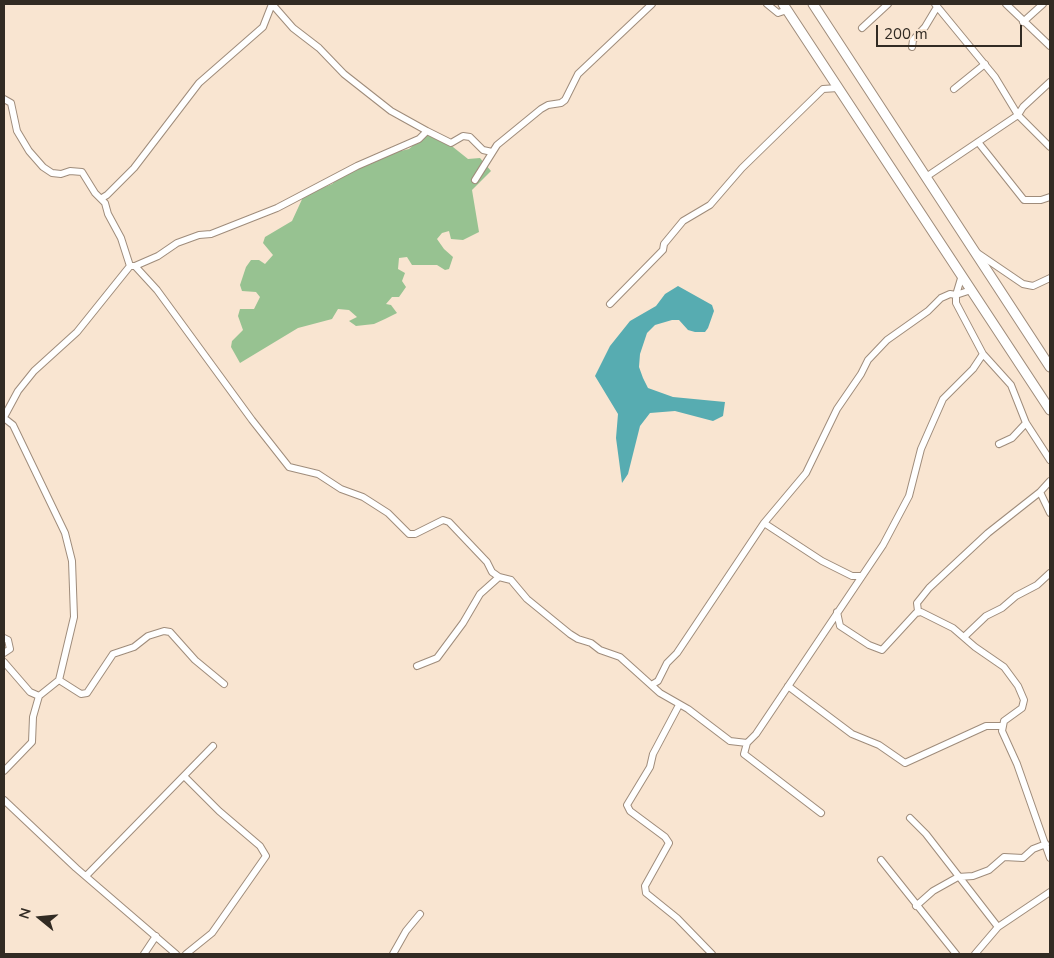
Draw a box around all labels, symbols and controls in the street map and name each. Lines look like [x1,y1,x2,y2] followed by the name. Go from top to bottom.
[879,15,1025,47] scale bar
[884,24,928,44] text: 200 m
[15,893,65,943] north arrow
[15,906,36,921] text: N

